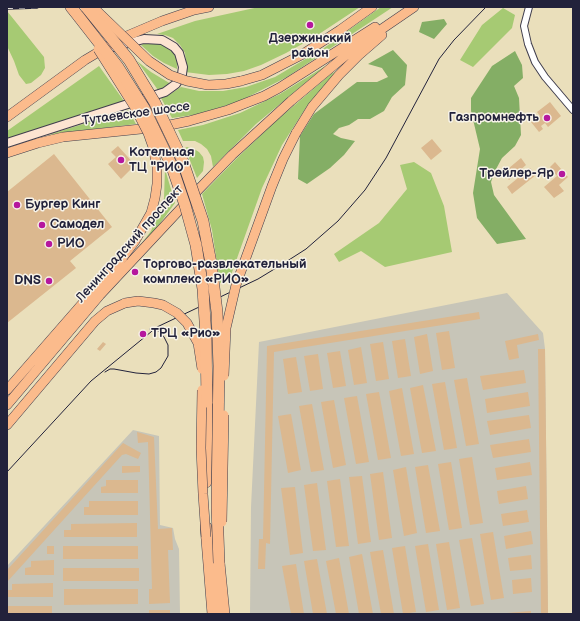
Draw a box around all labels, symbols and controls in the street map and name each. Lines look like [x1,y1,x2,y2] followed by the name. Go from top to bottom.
[305,20,315,30] marker: Дзержинский район
[269,31,351,62] place label: Дзержинский район
[81,99,191,129] street label: Тутаевское шоссе
[448,110,539,126] place label: Газпромнефть
[542,113,552,123] marker: Газпромнефть
[129,145,194,176] place label: Котельная ТЦ "РИО"
[116,155,126,165] marker: Котельная ТЦ "РИО"
[479,166,554,182] place label: Трейлер-Яр
[557,169,567,179] marker: Трейлер-Яр
[73,182,187,306] street label: Ленинградский проспект
[25,197,100,213] place label: Бургер Кинг
[12,200,22,210] marker: Бургер Кинг
[50,217,104,233] place label: Самодел
[37,220,47,230] marker: Самодел
[57,236,84,252] place label: РИО
[44,239,54,249] marker: РИО
[143,257,306,288] place label: Торгово-развлекательный комплекс «РИО»
[130,267,140,277] marker: Торгово-развлекательный комплекс «РИО»
[14,273,41,289] place label: DNS
[44,276,54,286] marker: DNS
[151,326,220,342] place label: ТРЦ «Рио»
[138,329,148,339] marker: ТРЦ «Рио»

